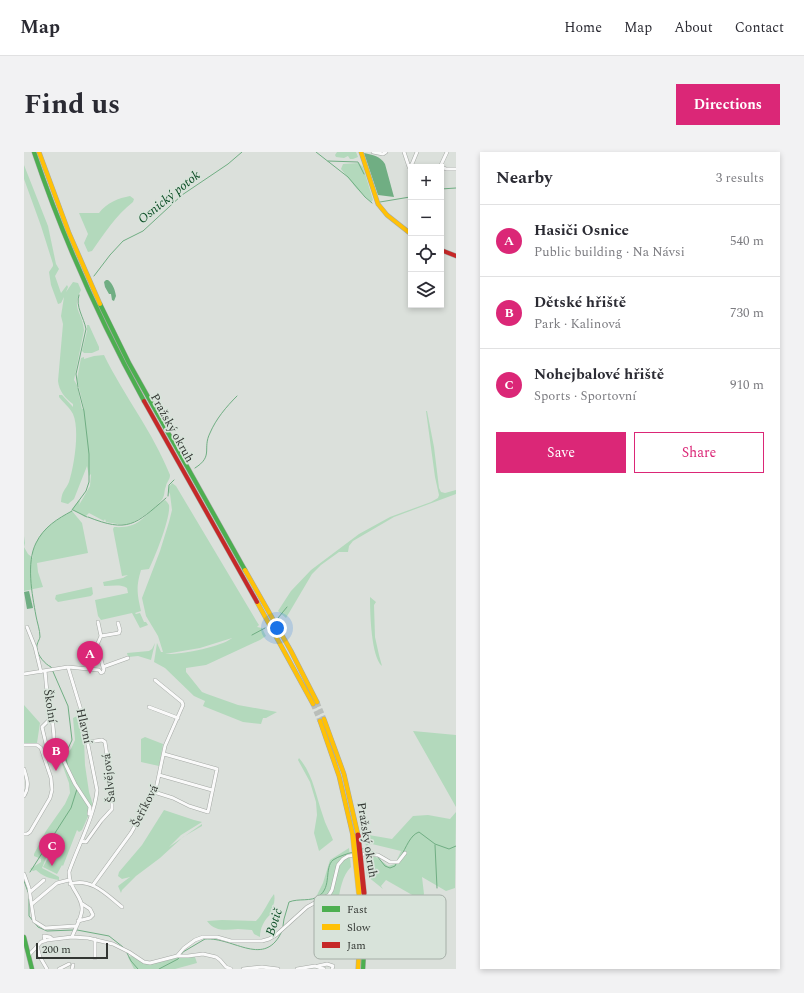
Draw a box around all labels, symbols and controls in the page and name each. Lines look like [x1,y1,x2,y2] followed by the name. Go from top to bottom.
[20,13,60,42] text: Map
[564,17,602,38] text: Home
[624,17,652,38] text: Map
[674,17,713,38] text: About
[735,17,784,38] text: Contact
[24,83,120,126] text: Find us
[676,84,780,125] button: Directions
[408,164,444,308] map controls
[408,164,444,200] button: +
[133,165,205,229] water label: Osnický potok
[496,165,552,191] text: Nearby
[716,168,764,188] text: 3 results
[408,200,444,236] button: −
[534,219,629,242] text: Hasiči Osnice
[504,231,514,251] text: A
[730,231,764,251] text: 540 m
[408,236,444,272] button: locate
[534,242,685,262] text: Public building · Na Návsi
[408,272,444,308] button: layers
[534,291,626,314] text: Dětské hřiště
[504,303,514,323] text: B
[730,303,764,323] text: 730 m
[534,314,621,334] text: Park · Kalinová
[534,363,664,386] text: Nohejbalové hřiště
[504,375,514,395] text: C
[730,375,764,395] text: 910 m
[534,386,636,406] text: Sports · Sportovní
[145,390,199,466] street label: Pražský okruh
[496,432,626,473] button: Save
[634,432,764,473] button: Share
[267,618,287,638] your location
[77,641,103,674] pin: A
[38,688,62,725] street label: Školní
[71,707,98,747] street label: Hlavní
[43,738,69,771] pin: B
[97,752,121,804] street label: Šalvějová
[126,781,164,831] street label: Šeříková
[352,801,382,879] street label: Pražský okruh
[39,833,65,866] pin: C
[314,895,446,959] legend
[347,901,368,918] text: Fast
[260,904,288,938] water label: Botič
[347,919,371,936] text: Slow
[347,937,366,954] text: Jam
[36,941,108,960] scale bar
[42,941,71,958] text: 200 m

